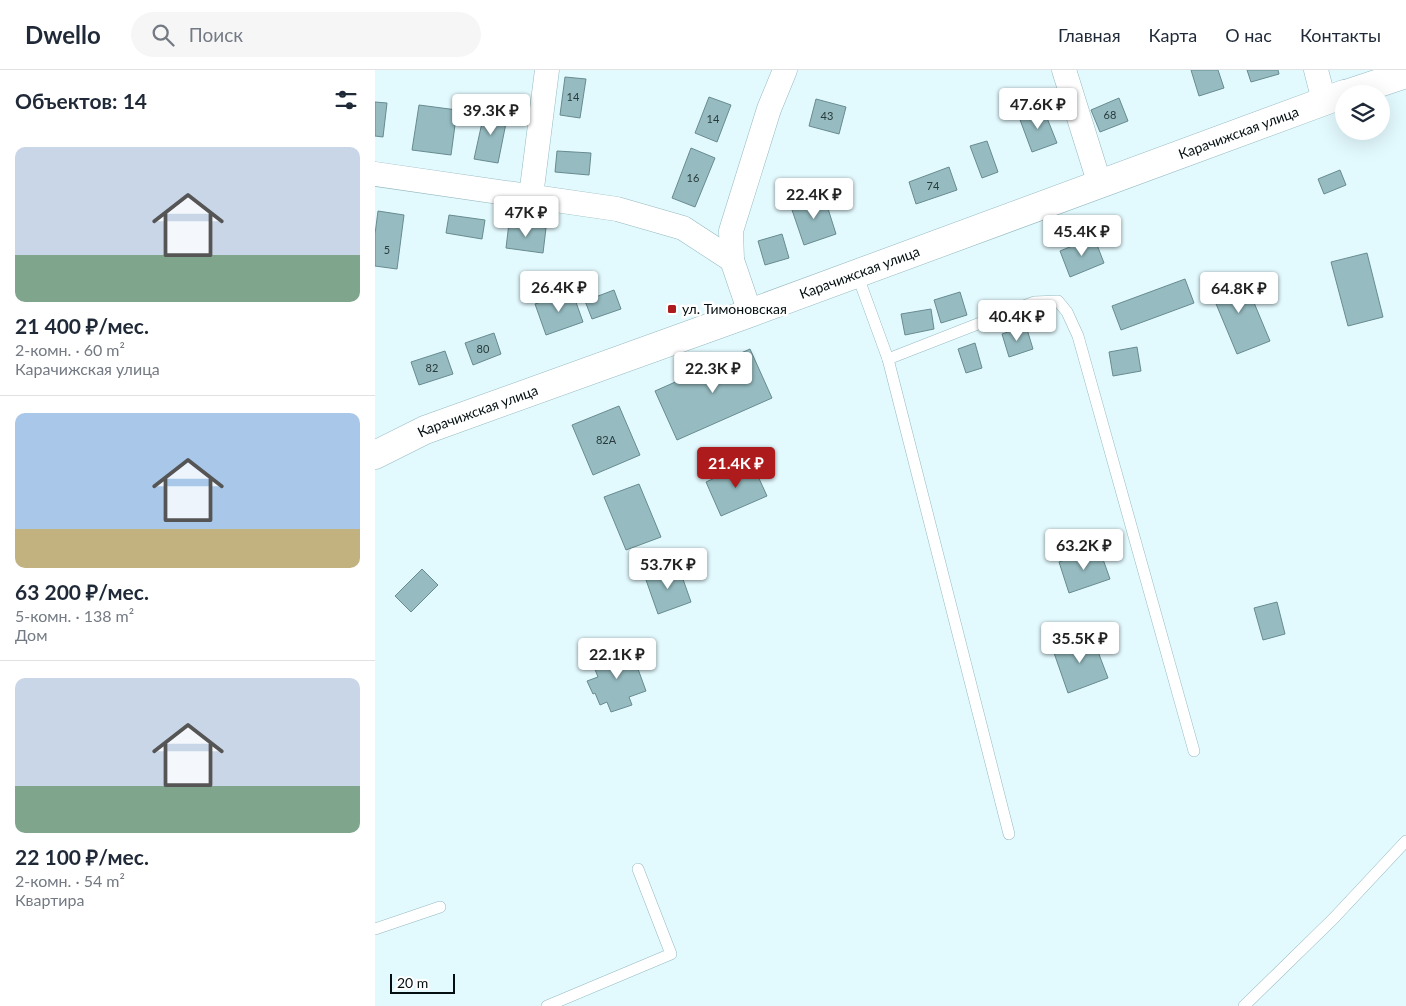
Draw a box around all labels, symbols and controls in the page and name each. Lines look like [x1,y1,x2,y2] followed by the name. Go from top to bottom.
[131,12,481,57] search box
[25,20,101,49] text: Dwello
[149,21,177,49] icon: search
[189,23,243,46] text: Поиск
[1058,24,1121,46] text: Главная
[1149,24,1197,46] text: Карта
[1225,24,1272,46] text: О нас
[1300,24,1381,46] text: Контакты
[1335,85,1390,140] map controls
[1335,85,1390,140] button: layers
[332,86,360,114] icon: filters
[15,88,147,113] text: Объектов: 14
[992,88,1084,130] pin: 47.6K ₽
[567,90,580,103] house number: 14
[445,93,537,136] pin: 39.3K ₽
[1010,94,1066,113] text: 47.6K ₽
[463,100,519,119] text: 39.3K ₽
[1176,102,1301,162] street label: Карачижская улица
[1104,108,1116,121] house number: 68
[821,109,833,122] house number: 43
[707,112,720,125] house number: 14
[687,171,699,184] house number: 16
[768,178,860,220] pin: 22.4K ₽
[927,179,940,192] house number: 74
[143,180,233,270] icon: home
[786,184,842,203] text: 22.4K ₽
[491,196,561,238] pin: 47K ₽
[505,202,547,221] text: 47K ₽
[1036,214,1128,257] pin: 45.4K ₽
[1054,221,1110,240] text: 45.4K ₽
[797,242,922,302] street label: Карачижская улица
[384,243,390,256] house number: 5
[513,270,605,313] pin: 26.4K ₽
[1193,272,1285,314] pin: 64.8K ₽
[531,277,587,296] text: 26.4K ₽
[1211,278,1267,297] text: 64.8K ₽
[682,300,787,317] place label: ул. Тимоновская
[971,300,1063,342] pin: 40.4K ₽
[666,303,678,315] marker: ул. Тимоновская
[989,306,1045,325] text: 40.4K ₽
[15,313,149,338] text: 21 400 ₽/мес.
[15,340,125,359] text: 2-комн. · 60 m²
[477,342,490,355] house number: 80
[667,352,759,394] pin: 22.3K ₽
[685,358,741,377] text: 22.3K ₽
[15,359,160,378] text: Карачижская улица
[426,361,438,374] house number: 82
[414,381,540,440] street label: Карачижская улица
[596,433,617,446] house number: 82А
[143,445,233,535] icon: home
[690,446,782,489] pin: 21.4K ₽
[708,453,764,472] text: 21.4K ₽
[1038,528,1130,571] pin: 63.2K ₽
[1056,535,1112,554] text: 63.2K ₽
[622,548,714,590] pin: 53.7K ₽
[640,554,696,573] text: 53.7K ₽
[15,579,149,604] text: 63 200 ₽/мес.
[15,606,134,625] text: 5-комн. · 138 m²
[1034,622,1126,664] pin: 35.5K ₽
[15,625,47,644] text: Дом
[1052,628,1108,647] text: 35.5K ₽
[571,638,663,680] pin: 22.1K ₽
[589,644,645,663] text: 22.1K ₽
[143,710,233,800] icon: home
[15,844,149,869] text: 22 100 ₽/мес.
[15,871,125,890] text: 2-комн. · 54 m²
[15,890,84,909] text: Квартира
[390,971,455,994] scale bar
[397,974,428,991] text: 20 m

